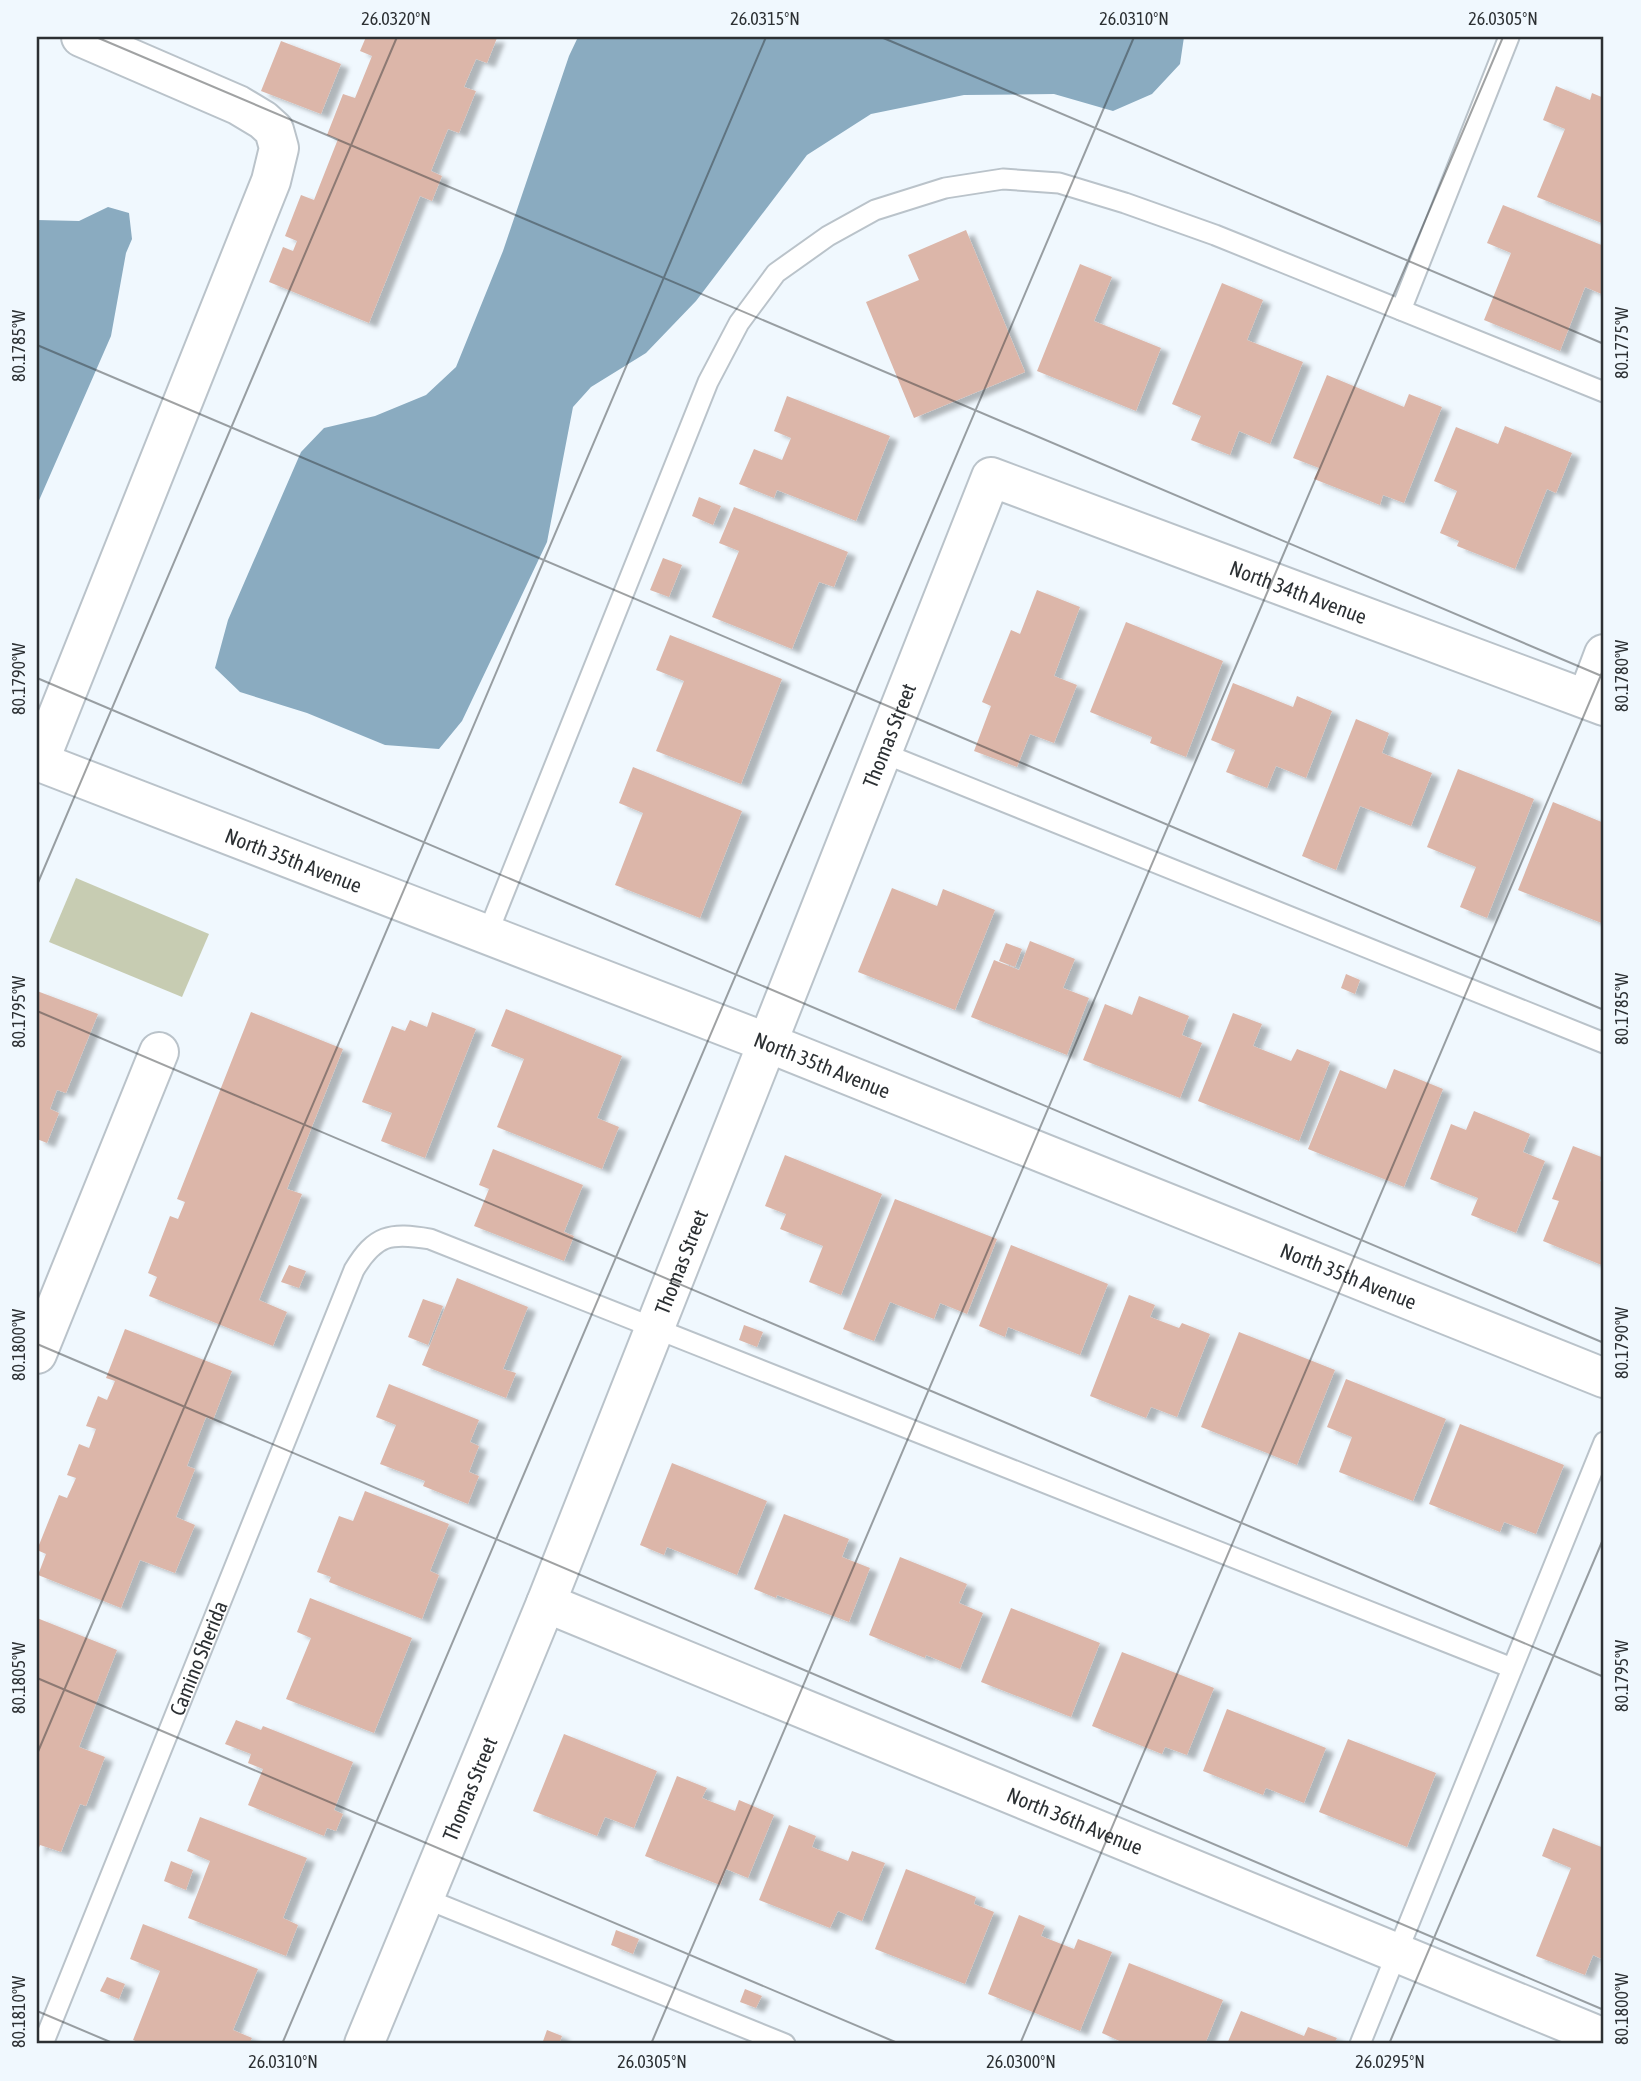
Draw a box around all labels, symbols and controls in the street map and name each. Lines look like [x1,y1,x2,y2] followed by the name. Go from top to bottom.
[361,8,431,29] text: 26.0320°N
[730,8,800,29] text: 26.0315°N
[1099,8,1169,29] text: 26.0310°N
[1468,8,1538,29] text: 26.0305°N
[1611,307,1632,379] text: 80.1775°W
[8,310,29,382] text: 80.1785°W
[1227,555,1370,628] street label: North 34th Avenue
[1611,640,1632,712] text: 80.1780°W
[8,643,29,715] text: 80.1790°W
[857,680,920,791] street label: Thomas Street
[222,823,365,897] street label: North 35th Avenue
[1611,973,1632,1045] text: 80.1785°W
[8,976,29,1048] text: 80.1795°W
[751,1027,894,1103] street label: North 35th Avenue
[649,1206,712,1317] street label: Thomas Street
[1277,1238,1420,1314] street label: North 35th Avenue
[1611,1307,1632,1379] text: 80.1790°W
[8,1309,29,1381] text: 80.1800°W
[164,1597,232,1719] street label: Camino Sherida
[1611,1640,1632,1712] text: 80.1795°W
[8,1642,29,1714] text: 80.1805°W
[437,1733,501,1844] street label: Thomas Street
[1004,1782,1146,1859] street label: North 36th Avenue
[1611,1973,1632,2045] text: 80.1800°W
[8,1976,29,2048] text: 80.1810°W
[248,2051,318,2072] text: 26.0310°N
[617,2051,687,2072] text: 26.0305°N
[986,2051,1056,2072] text: 26.0300°N
[1355,2051,1425,2072] text: 26.0295°N

